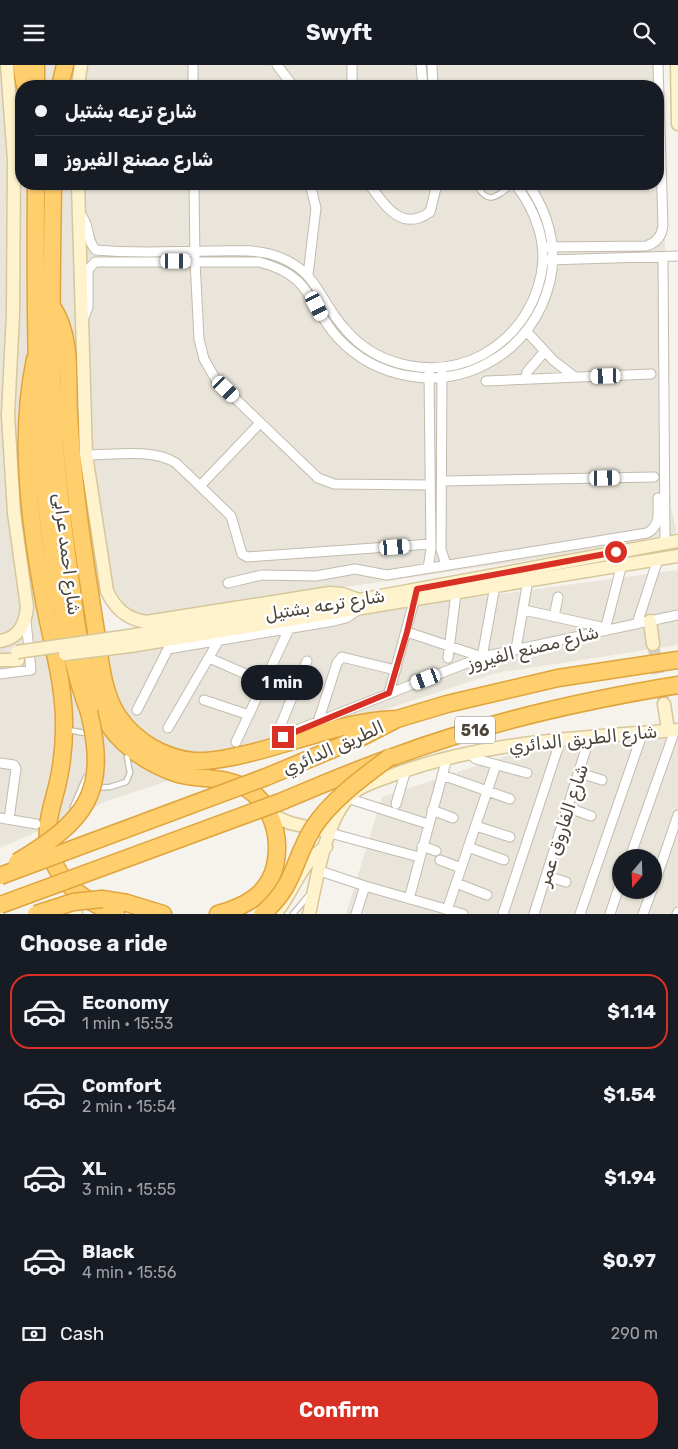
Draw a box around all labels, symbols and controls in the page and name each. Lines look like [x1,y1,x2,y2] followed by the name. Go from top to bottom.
[20,19,48,47] icon: menu
[306,19,372,46] text: Swyft
[630,19,658,47] icon: search
[65,100,197,123] text: شارع ترعه بشتيل
[65,148,213,171] text: شارع مصنع الفيروز
[161,254,191,269] car
[303,289,330,323] car
[590,368,621,384] car
[209,373,242,405] car
[589,470,620,486] car
[48,492,85,616] street label: شارع احمد عرابى
[379,538,410,556] car
[605,541,627,563] route start
[263,585,387,626] street label: شارع ترعه بشتيل
[464,621,602,677] street label: شارع مصنع الفيروز
[242,665,324,699] callout: 1 min
[409,667,442,691] car
[262,673,302,692] text: 1 min
[279,716,388,781] street label: الطريق الدائري
[455,717,495,743] road number: 516
[508,720,658,759] street label: شارع الطريق الدائري
[272,726,294,748] route end
[533,761,594,890] street label: شارع الفاروق عمر
[612,849,662,899] north arrow
[612,849,662,899] map controls
[20,930,167,957] text: Choose a ride
[22,989,67,1034] icon: car
[82,991,169,1014] text: Economy
[607,1000,656,1023] text: $1.14
[82,1014,173,1033] text: 1 min · 15:53
[22,1072,67,1117] icon: car
[82,1074,162,1097] text: Comfort
[603,1083,656,1106] text: $1.54
[82,1097,176,1116] text: 2 min · 15:54
[22,1155,67,1200] icon: car
[82,1157,106,1180] text: XL
[604,1166,656,1189] text: $1.94
[82,1180,176,1199] text: 3 min · 15:55
[22,1238,67,1283] icon: car
[82,1240,134,1263] text: Black
[603,1249,656,1272] text: $0.97
[82,1263,176,1282] text: 4 min · 15:56
[20,1320,48,1348] icon: cash
[60,1322,104,1345] text: Cash
[611,1324,658,1343] text: 290 m
[20,1381,658,1439] button: Confirm

